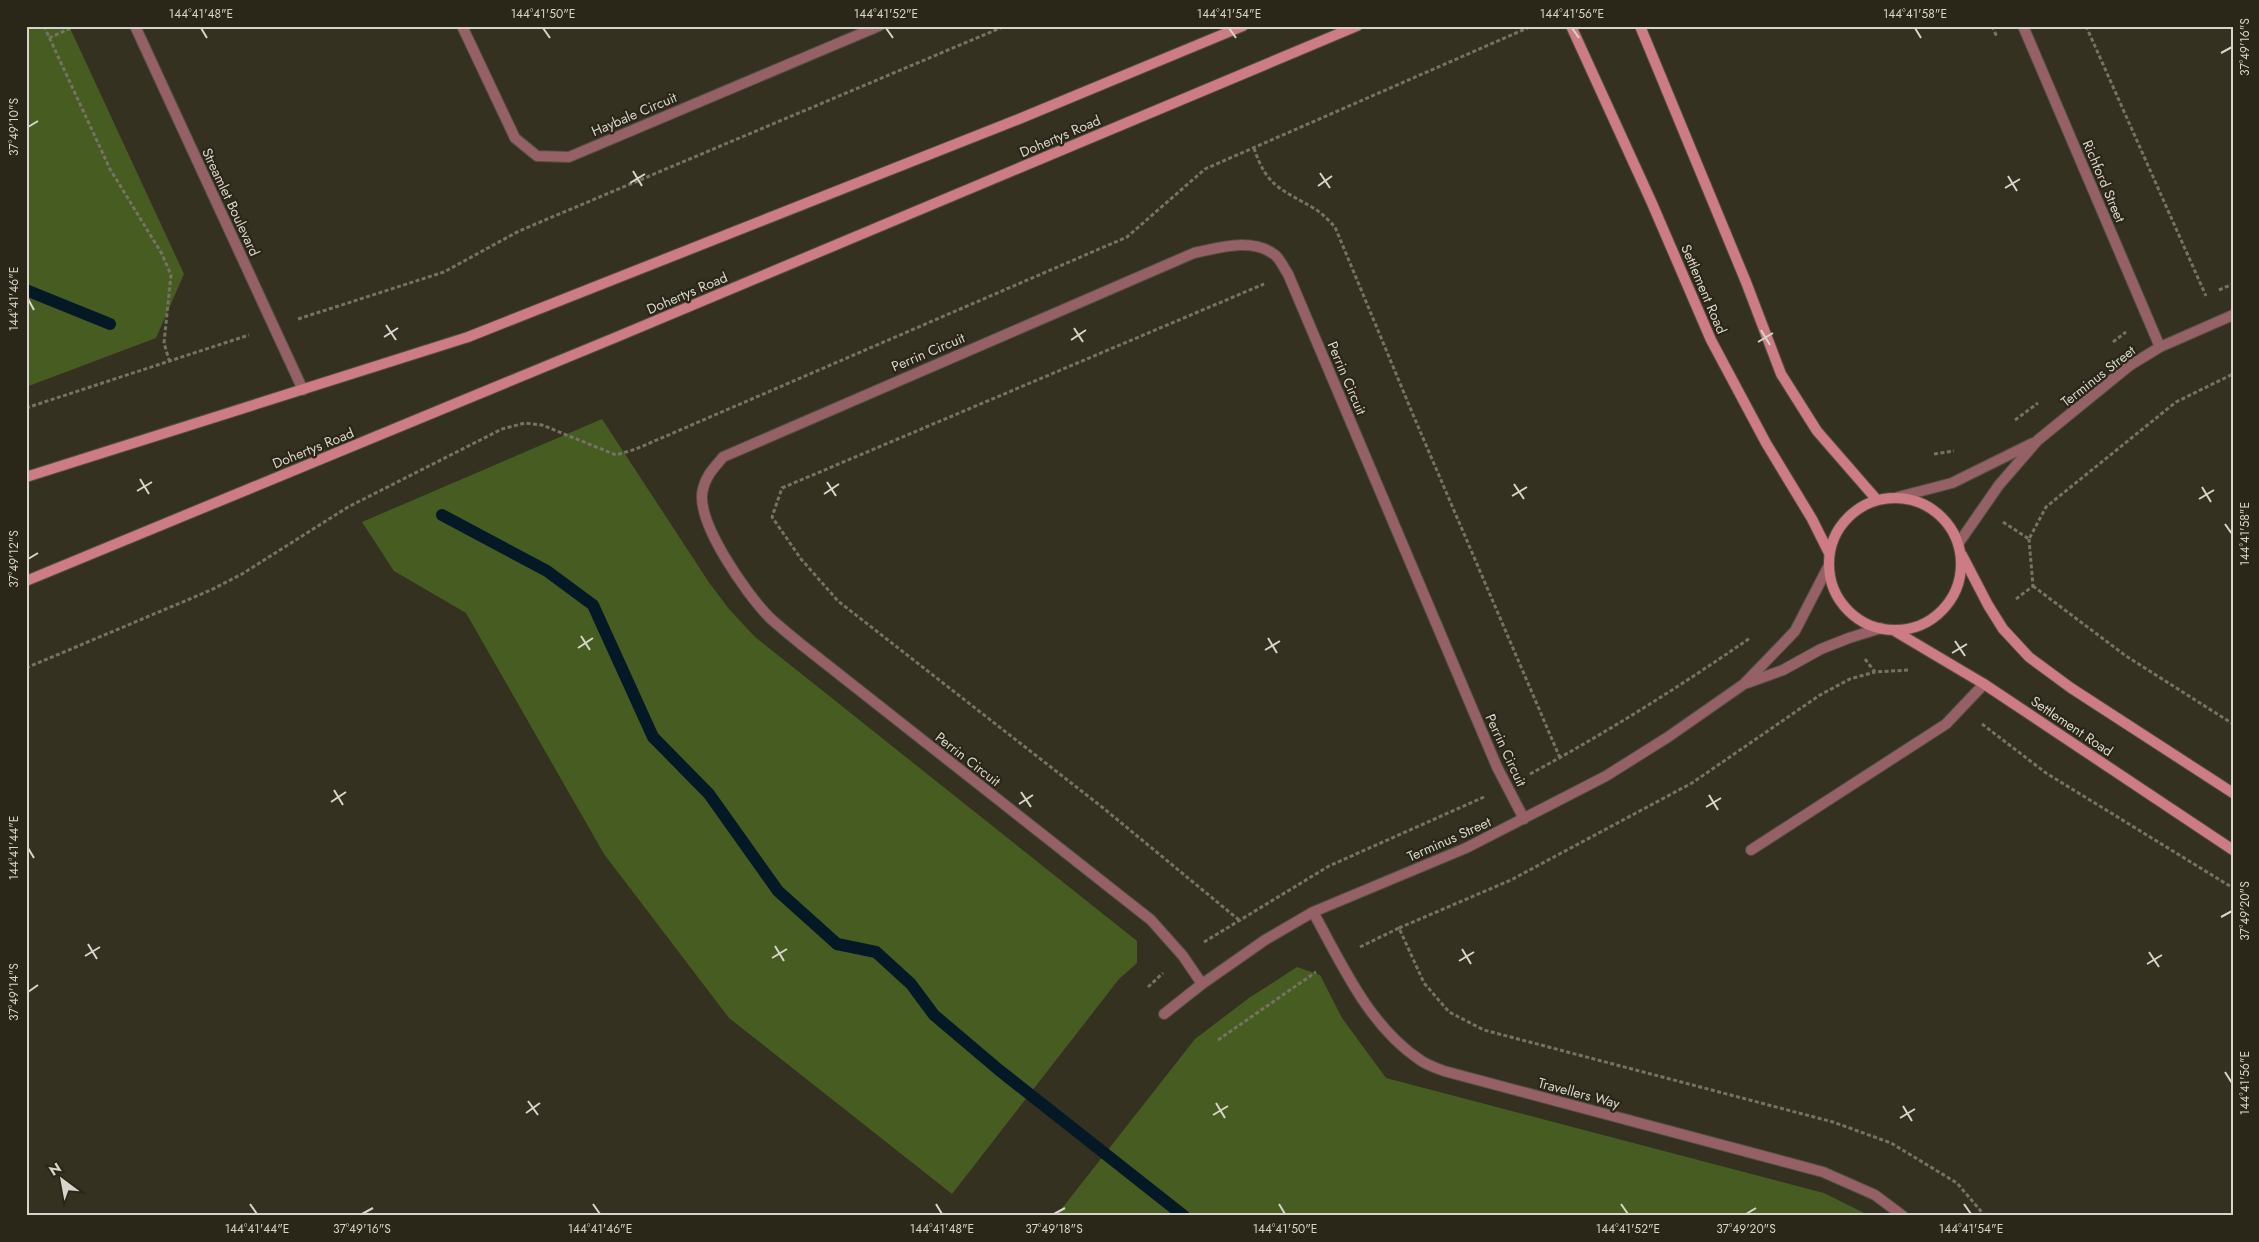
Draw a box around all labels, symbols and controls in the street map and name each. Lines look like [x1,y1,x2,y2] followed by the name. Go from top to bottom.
[169,5,233,23] text: 144°41'48"E
[511,5,575,23] text: 144°41'50"E
[854,5,918,23] text: 144°41'52"E
[1197,5,1261,23] text: 144°41'54"E
[1540,5,1604,23] text: 144°41'56"E
[1883,5,1947,23] text: 144°41'58"E
[2236,18,2254,76] text: 37°49'16"S
[588,87,680,141] street label: Haybale Circuit
[5,98,23,156] text: 37°49'10"S
[1016,110,1104,162] street label: Dohertys Road
[2078,137,2131,226] street label: Richford Street
[197,145,265,259] street label: Streamlet Boulevard
[1676,241,1732,337] street label: Settlement Road
[5,267,23,331] text: 144°41'46"E
[643,267,731,319] street label: Dohertys Road
[888,327,968,376] street label: Perrin Circuit
[1323,338,1372,418] street label: Perrin Circuit
[2057,340,2140,411] street label: Terminus Street
[269,423,357,473] street label: Dohertys Road
[2236,502,2254,566] text: 144°41'58"E
[5,530,23,588] text: 37°49'12"S
[2027,691,2117,761] street label: Settlement Road
[1480,710,1532,790] street label: Perrin Circuit
[931,727,1005,791] street label: Perrin Circuit
[1404,811,1495,866] street label: Terminus Street
[5,816,23,880] text: 144°41'44"E
[2236,881,2254,941] text: 37°49'20"S
[5,963,23,1021] text: 37°49'14"S
[2236,1051,2254,1115] text: 144°41'56"E
[1536,1073,1623,1114] street label: Travellers Way
[38,1154,88,1204] north arrow
[45,1158,65,1180] text: N
[225,1220,289,1238] text: 144°41'44"E
[333,1220,391,1238] text: 37°49'16"S
[568,1220,632,1238] text: 144°41'46"E
[910,1220,974,1238] text: 144°41'48"E
[1025,1220,1083,1238] text: 37°49'18"S
[1253,1220,1317,1238] text: 144°41'50"E
[1596,1220,1660,1238] text: 144°41'52"E
[1716,1220,1776,1238] text: 37°49'20"S
[1939,1220,2003,1238] text: 144°41'54"E

